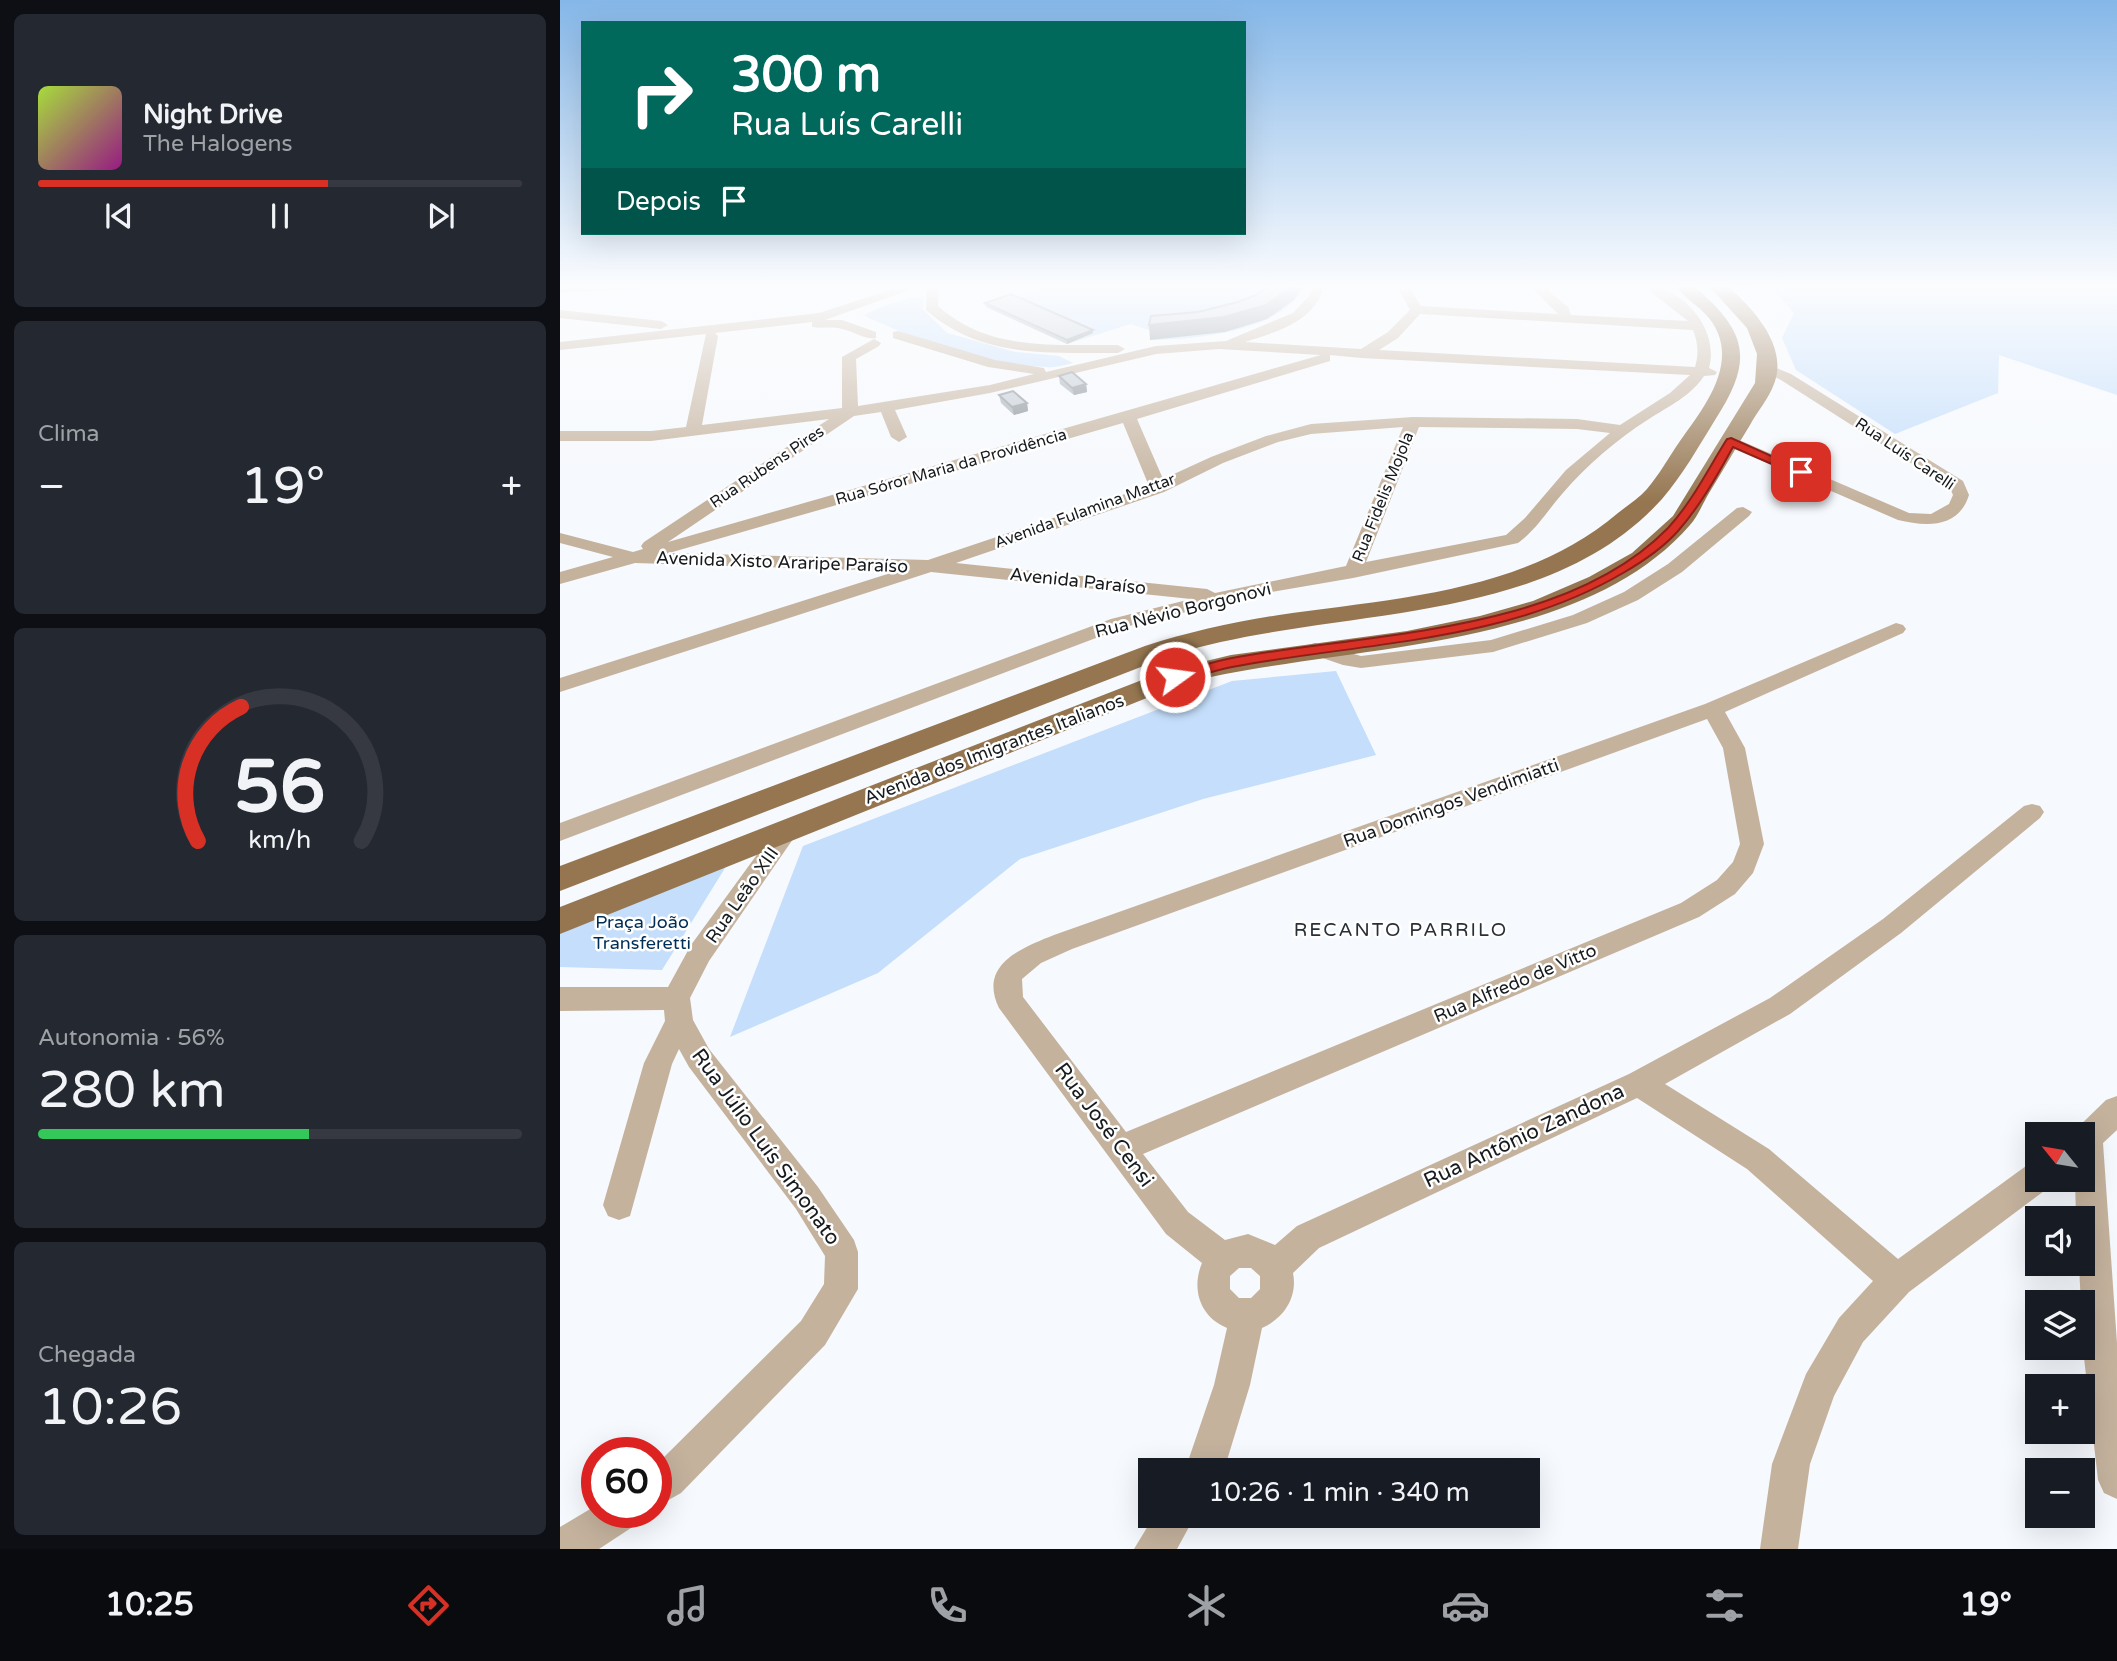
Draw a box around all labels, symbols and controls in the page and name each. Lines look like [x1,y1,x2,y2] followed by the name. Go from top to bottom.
[731,46,881,105] text: 300 m
[616,49,707,140] icon: right
[143,99,283,130] text: Night Drive
[731,106,963,144] text: Rua Luís Carelli
[143,130,292,158] text: The Halogens
[715,182,753,220] icon: arrive
[616,186,701,217] text: Depois
[100,197,138,235] icon: previous
[261,197,299,235] icon: pause
[422,197,460,235] icon: next
[1851,413,1959,495] street label: Rua Luís Carelli
[38,420,99,448] text: Clima
[706,421,828,513] street label: Rua Rubens Pires
[833,424,1069,510] street label: Rua Sóror Maria da Providência
[1348,429,1418,565] street label: Rua Fidelis Mojola
[1771,442,1831,502] pin
[1782,453,1820,491] icon: arrive
[240,455,325,518] text: 19°
[38,464,65,510] text: −
[501,464,522,510] text: +
[992,469,1179,553] street label: Avenida Fulamina Mattar
[656,547,908,577] street label: Avenida Xisto Araripe Paraíso
[1009,563,1147,599] street label: Avenida Paraíso
[1093,577,1273,643] street label: Rua Névio Borgonovi
[1138,640,1212,714] position arrow
[861,689,1127,809] street label: Avenida dos Imigrantes Italianos
[234,744,326,832] text: 56
[1340,754,1562,852] street label: Rua Domingos Vendimiatti
[249,824,311,854] text: km/h
[701,843,783,947] street label: Rua Leão XIII
[593,911,691,954] park label: Praça João Transferetti
[1294,919,1508,941] district label: RECANTO PARRILO
[1430,939,1600,1027] street label: Rua Alfredo de Vitto
[38,1024,225,1052] text: Autonomia · 56%
[686,1044,846,1250] street label: Rua Júlio Luís Simonato
[1049,1058,1159,1192] street label: Rua José Censi
[38,1059,226,1122] text: 280 km
[1420,1078,1628,1194] street label: Rua Antônio Zandona
[2025,1122,2095,1192] north arrow
[2025,1122,2095,1528] map controls
[2025,1206,2095,1276] button: sound
[2025,1290,2095,1360] button: layers
[38,1341,136,1369] text: Chegada
[2025,1374,2095,1444] button: +
[38,1376,182,1439] text: 10:26
[581,1437,672,1528] speed limit sign: 60
[2025,1458,2095,1528] button: −
[1208,1477,1470,1508] text: 10:26 · 1 min · 340 m
[404,1581,453,1630] icon: directions
[663,1581,712,1630] icon: music
[923,1581,972,1630] icon: phone
[1182,1581,1231,1630] icon: climate
[1441,1581,1490,1630] icon: car
[1700,1581,1749,1630] icon: filters
[105,1586,194,1624] text: 10:25
[1959,1586,2012,1624] text: 19°

